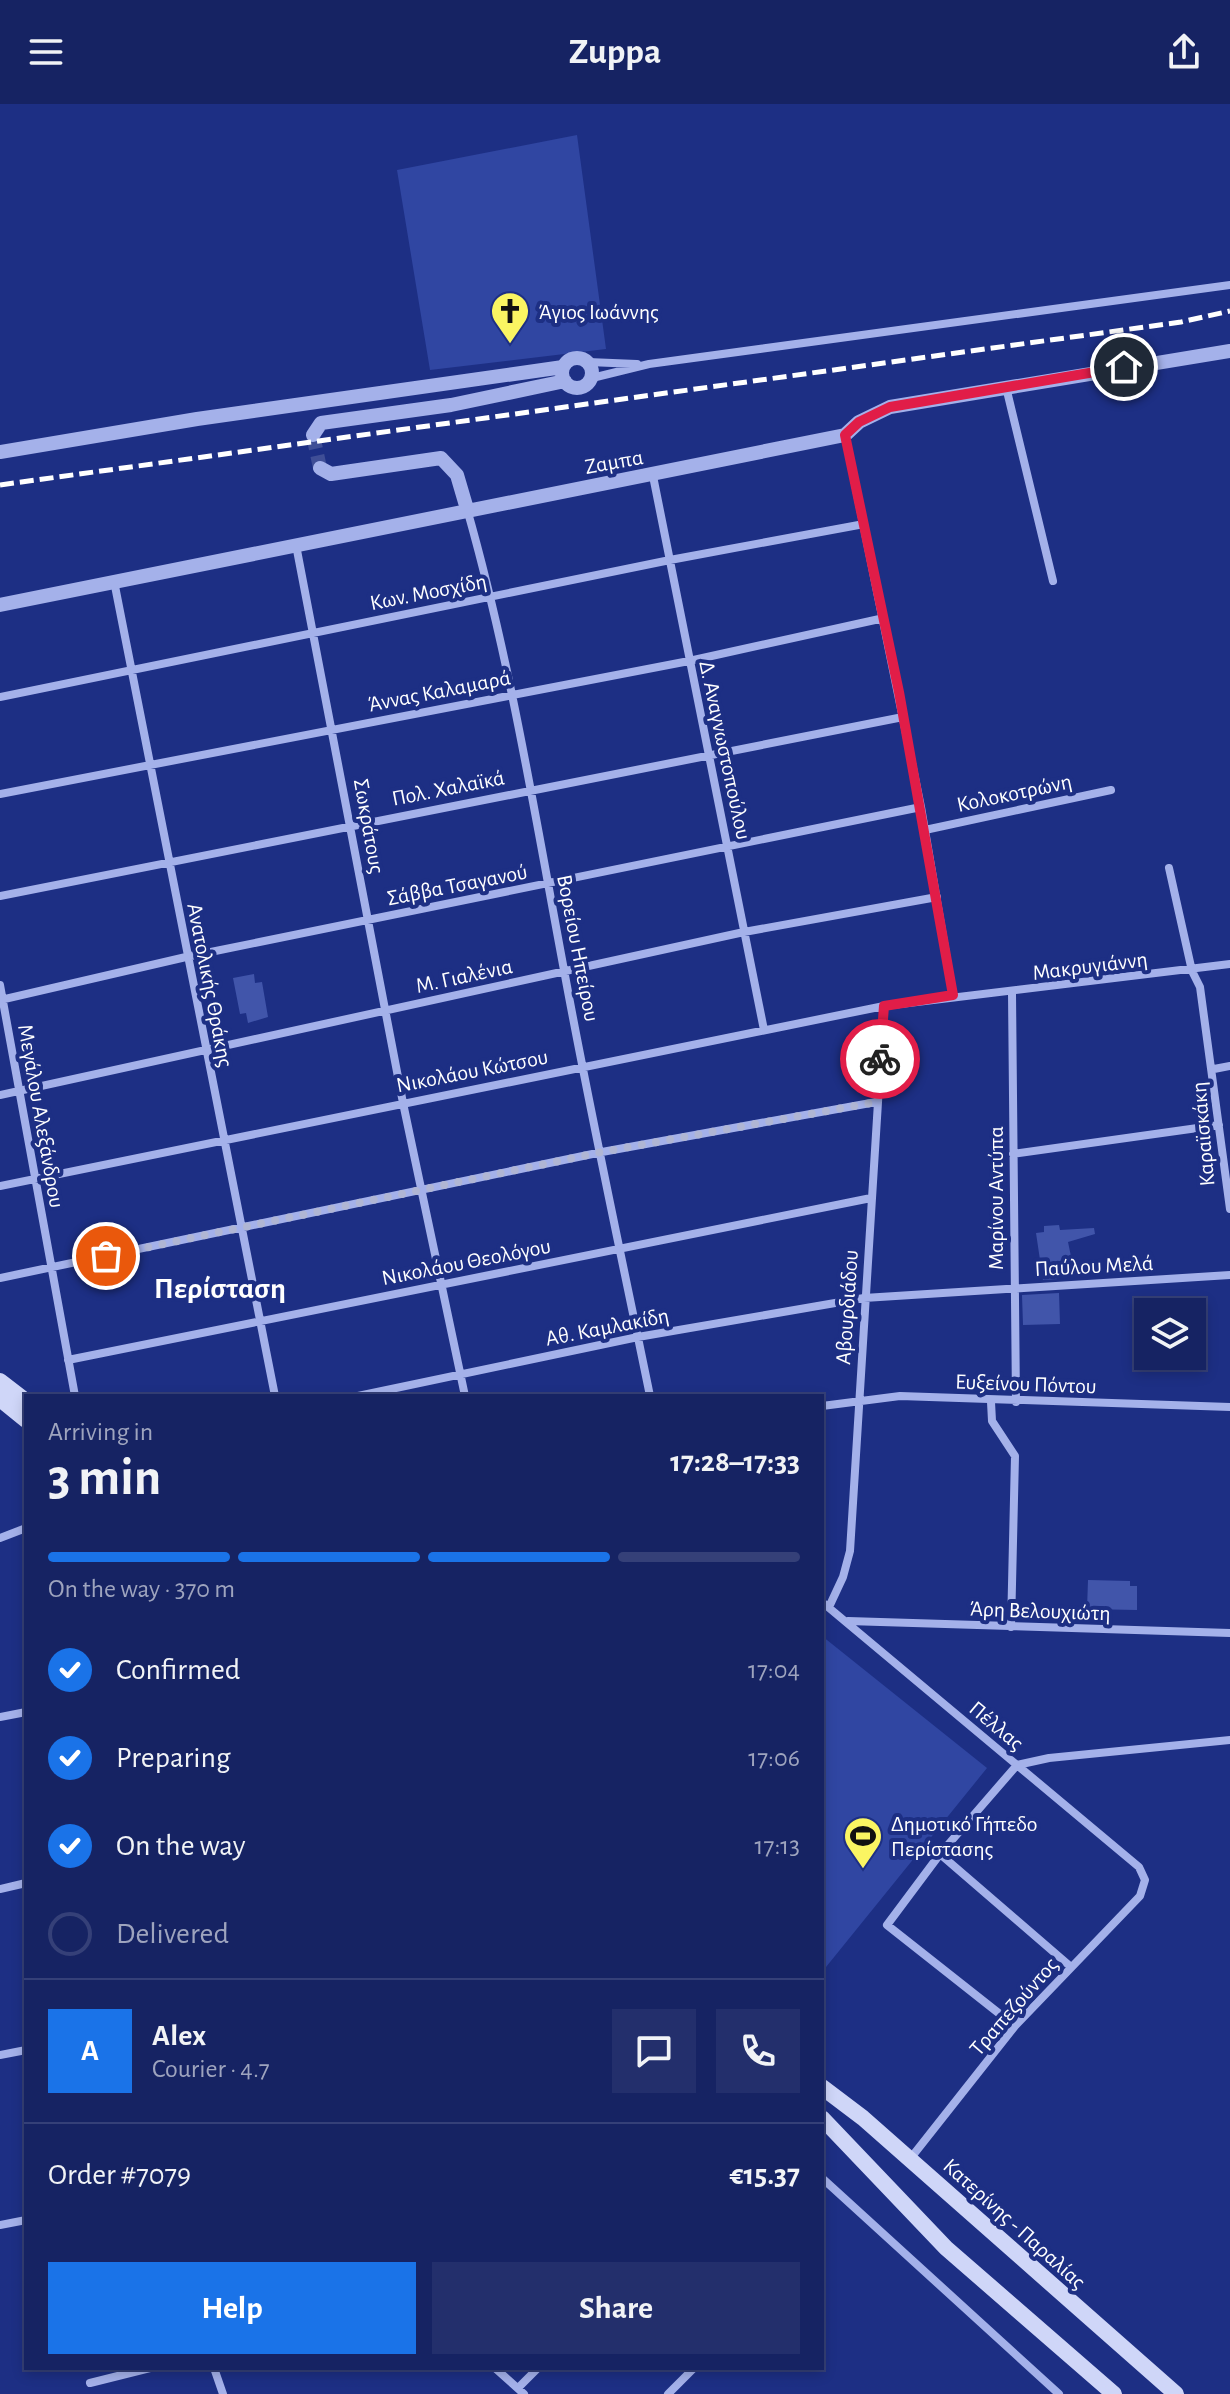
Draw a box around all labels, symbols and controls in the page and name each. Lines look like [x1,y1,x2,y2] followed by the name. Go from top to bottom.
[24,30,68,74] icon: menu
[1162,30,1206,74] icon: share
[569,34,661,70] text: Zuppa
[489,290,531,345] church icon: Άγιος Ιωάννης
[538,301,659,323] place label: Άγιος Ιωάννης
[1090,333,1158,401] pin
[1102,345,1146,389] icon: home
[583,446,645,478] street label: Ζαμπα
[368,570,488,614] street label: Κων. Μοσχίδη
[695,659,755,842] street label: Δ. Αναγνωστοπούλου
[366,666,512,716] street label: Άννας Καλαμαρά
[390,766,506,810] street label: Πολ. Χαλαϊκά
[955,770,1074,816] street label: Κολοκοτρώνη
[350,777,388,875] street label: Σωκράτους
[385,861,529,909] street label: Σάββα Τσαγανού
[553,873,603,1024] street label: Βορείου Ηπείρου
[183,901,237,1069] street label: Ανατολικής Θράκης
[1031,948,1149,984] street label: Μακρυγιάννη
[414,955,515,997] street label: Μ. Γιαλένια
[840,1019,920,1099] courier
[13,1023,68,1210] street label: Μεγάλου Αλεξάνδρου
[858,1037,902,1081] icon: bike
[394,1045,550,1096] street label: Νικολάου Κώτσου
[1187,1081,1219,1187] street label: Καραϊσκάκη
[985,1126,1007,1270] street label: Μαρίνου Αντύπα
[72,1222,140,1290] pin
[84,1234,128,1278] icon: bag
[380,1235,553,1289] street label: Νικολάου Θεολόγου
[832,1249,862,1365] street label: Αβουρδιάδου
[1034,1252,1154,1280] street label: Παύλου Μελά
[154,1274,286,1304] district label: Περίσταση
[1134,1298,1206,1370] map controls
[1134,1298,1206,1370] button: layers
[544,1304,671,1350] street label: Αθ. Καμλακίδη
[955,1371,1097,1398] street label: Ευξείνου Πόντου
[48,1419,153,1445] text: Arriving in
[670,1447,800,1477] text: 17:28–17:33
[48,1452,161,1504] text: 3 min
[48,1576,235,1602] text: On the way · 370 m
[969,1598,1111,1624] street label: Άρη Βελουχιώτη
[48,1648,92,1692] icon: check
[116,1655,240,1685] text: Confirmed
[748,1657,800,1683] text: 17:04
[965,1697,1028,1754] street label: Πέλλας
[48,1736,92,1780] icon: check
[116,1743,231,1773] text: Preparing
[748,1745,800,1771] text: 17:06
[891,1813,1037,1860] place label: Δημοτικό Γήπεδο Περίστασης
[842,1815,884,1870] sports icon: Δημοτικό Γήπεδο Περίστασης
[48,1824,92,1868] icon: check
[116,1831,245,1861] text: On the way
[755,1833,800,1859] text: 17:13
[116,1919,229,1949] text: Delivered
[965,1953,1062,2060] street label: Τραπεζούντος
[612,2009,696,2093] button: chat
[716,2009,800,2093] button: phone
[152,2021,206,2051] text: Alex
[81,2036,99,2066] text: A
[152,2056,270,2082] text: Courier · 4.7
[939,2154,1090,2293] street label: Κατερίνης - Παραλίας
[48,2160,191,2190] text: Order #7079
[729,2160,800,2190] text: €15.37
[48,2262,416,2354] button: Help
[432,2262,800,2354] button: Share

